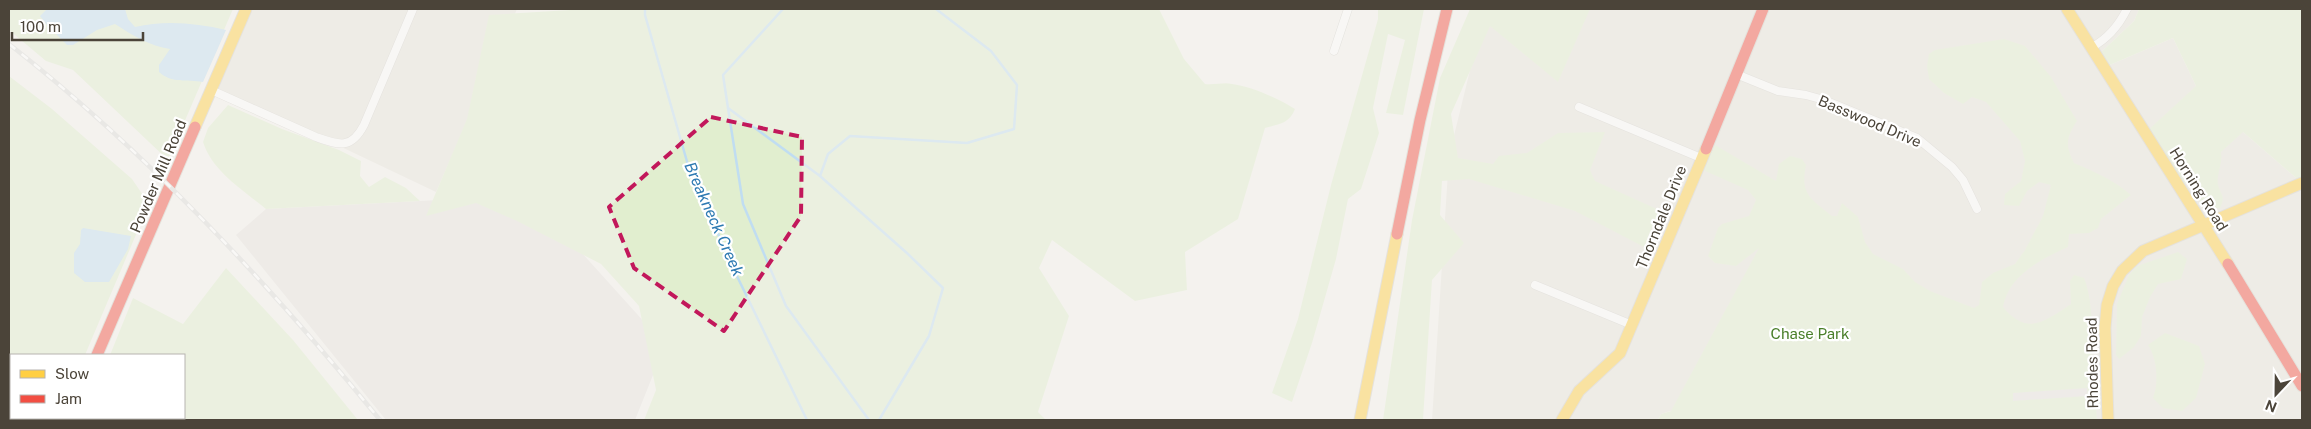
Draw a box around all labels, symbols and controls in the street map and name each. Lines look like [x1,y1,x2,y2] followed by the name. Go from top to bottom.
[12,10,144,42] scale bar
[20,18,61,35] text: 100 m
[1816,92,1924,150] street label: Basswood Drive
[126,117,190,235] street label: Powder Mill Road
[2167,144,2231,234] street label: Horning Road
[680,159,748,279] water label: Breakneck Creek
[1633,163,1689,271] street label: Thorndale Drive
[2083,317,2101,409] street label: Rhodes Road
[1771,325,1849,342] park label: Chase Park
[10,354,185,419] legend
[55,365,90,382] text: Slow
[2251,369,2301,419] north arrow
[55,390,82,407] text: Jam
[2263,397,2279,416] text: N

